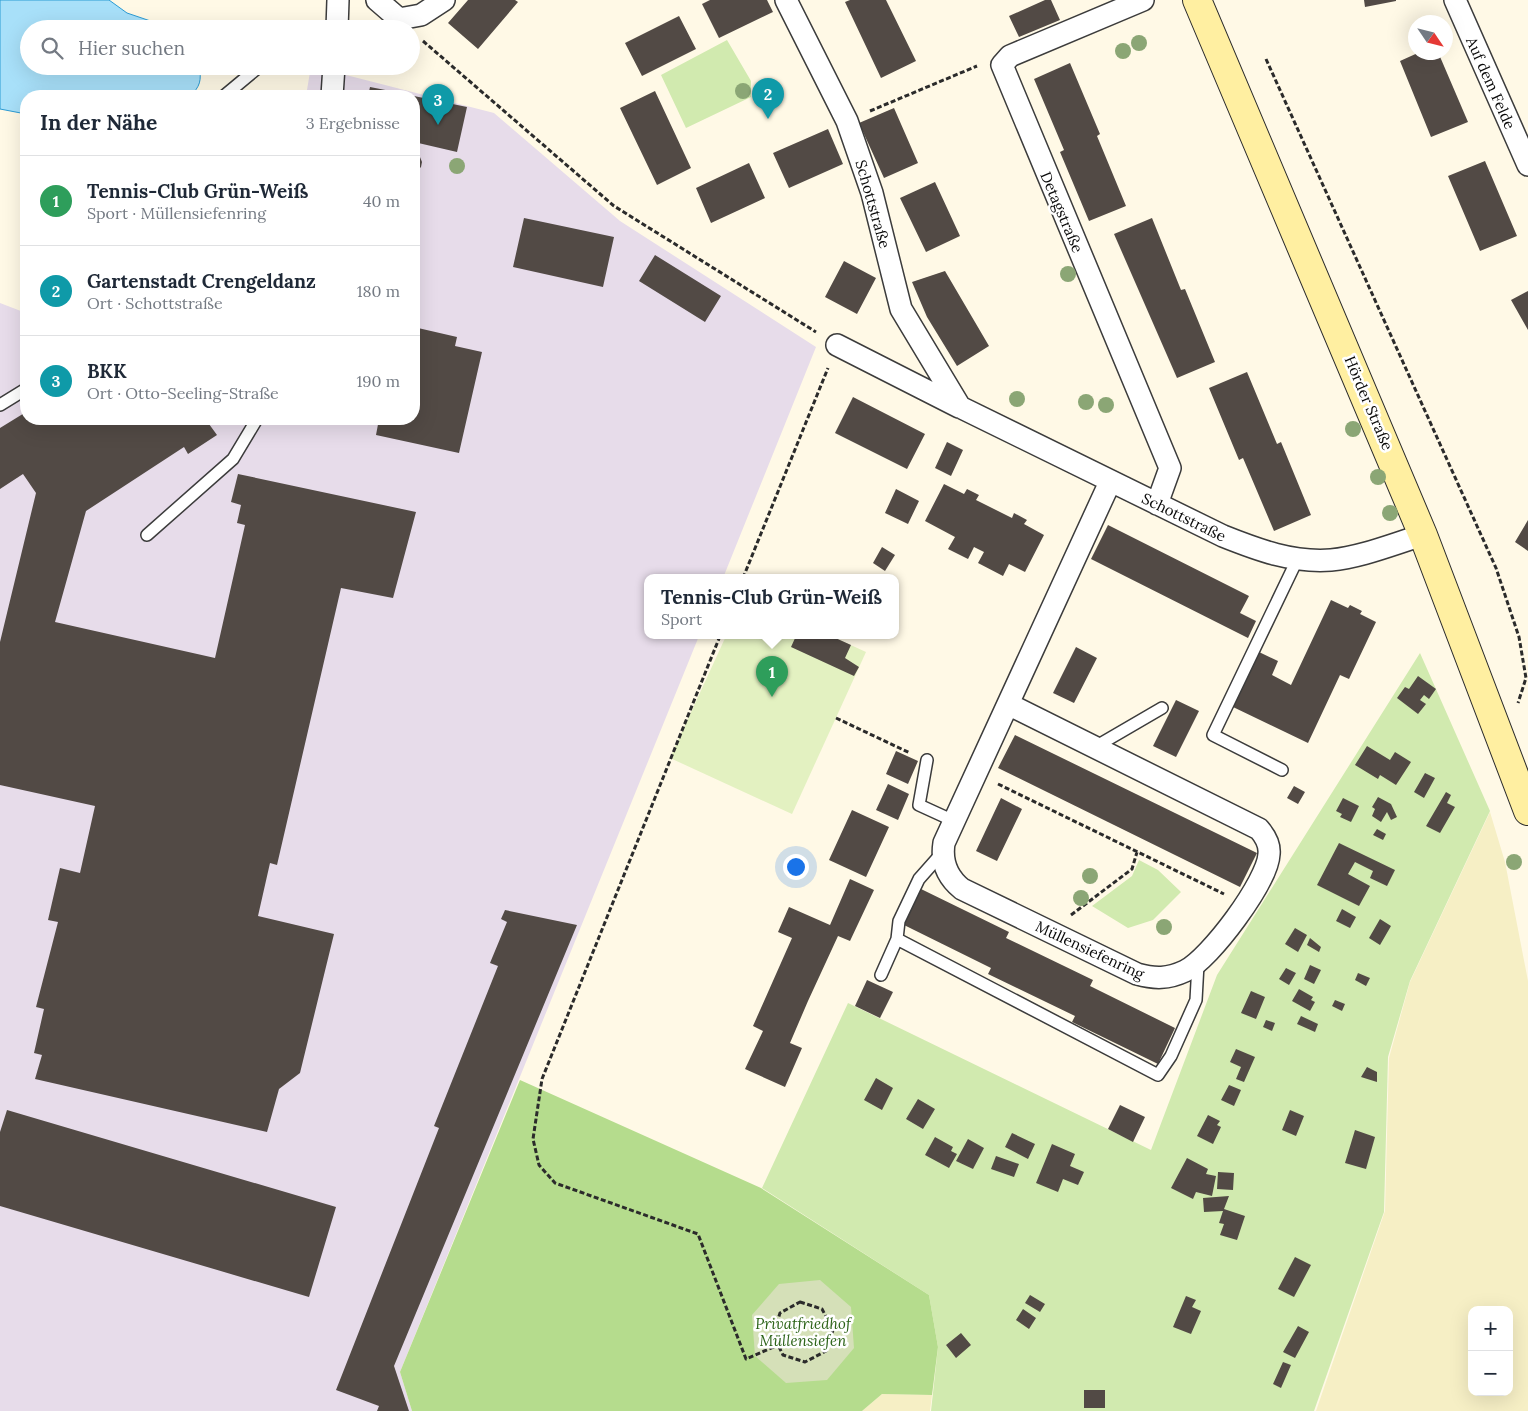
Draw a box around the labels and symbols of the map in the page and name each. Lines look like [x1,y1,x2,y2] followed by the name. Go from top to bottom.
[1408,15,1453,60] north arrow
[1462,33,1520,132] street label: Auf dem Felde
[752,78,784,119] pin: 2
[422,84,454,125] pin: 3
[851,158,895,250] street label: Schottstraße
[1036,169,1088,255] street label: Detagstraße
[1341,353,1397,453] street label: Hörder Straße
[1139,488,1229,546] street label: Schottstraße
[756,656,788,697] pin: 1
[783,854,809,880] your location
[1033,917,1148,984] street label: Müllensiefenring
[755,1314,852,1350] park label: Privatfriedhof Müllensiefen

